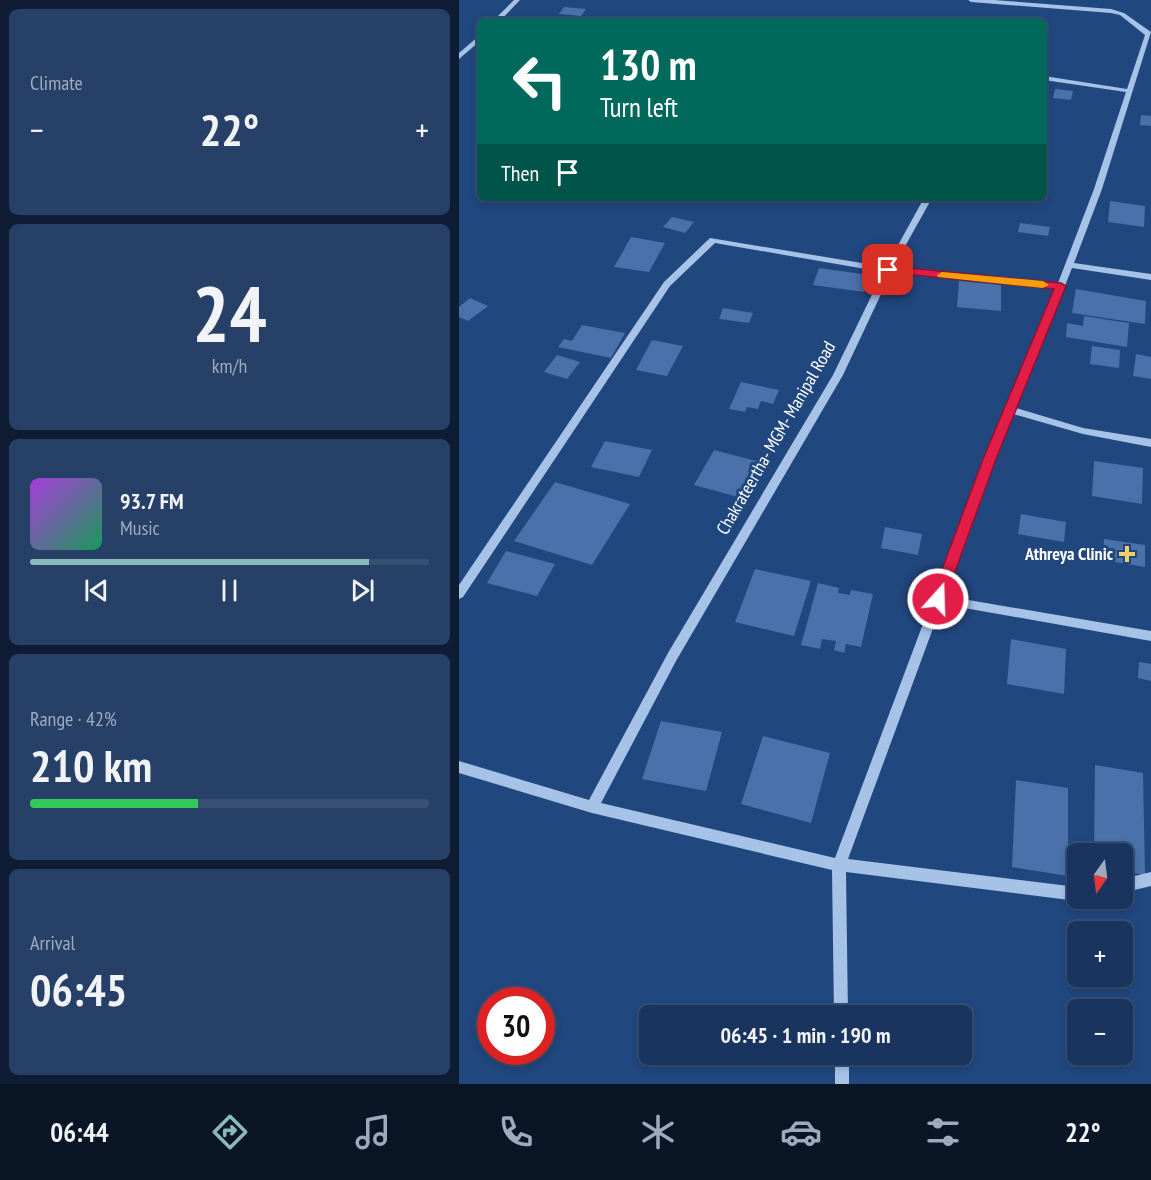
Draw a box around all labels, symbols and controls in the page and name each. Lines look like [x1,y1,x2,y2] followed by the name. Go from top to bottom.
[600,37,697,92] text: 130 m
[501,42,579,120] icon: left
[30,70,83,96] text: Climate
[600,90,678,124] text: Turn left
[200,100,259,158] text: 22°
[30,108,44,151] text: −
[415,108,429,151] text: +
[551,156,584,189] icon: arrive
[501,159,539,187] text: Then
[862,244,913,295] pin
[871,253,904,286] icon: arrive
[192,263,267,364] text: 24
[711,337,840,538] street label: Chakrateertha- MGM- Manipal Road
[212,353,247,379] text: km/h
[120,487,184,515] text: 93.7 FM
[120,515,160,541] text: Music
[1024,542,1114,565] place label: Athreya Clinic
[1118,545,1136,563] marker: Athreya Clinic
[906,567,970,631] position arrow
[80,574,113,607] icon: previous
[213,574,246,607] icon: pause
[346,574,379,607] icon: next
[30,706,117,732] text: Range · 42%
[30,736,152,794] text: 210 km
[1067,843,1133,909] north arrow
[1067,843,1133,1065] map controls
[1067,921,1133,987] button: +
[30,930,75,956] text: Arrival
[30,960,127,1018] text: 06:45
[477,987,555,1065] speed limit sign: 30
[1067,999,1133,1065] button: −
[720,1021,891,1049] text: 06:45 · 1 min · 190 m
[209,1111,251,1153] icon: directions
[352,1111,394,1153] icon: music
[495,1111,537,1153] icon: phone
[637,1111,679,1153] icon: climate
[780,1111,822,1153] icon: car
[922,1111,964,1153] icon: filters
[50,1115,109,1149] text: 06:44
[1065,1115,1101,1149] text: 22°

